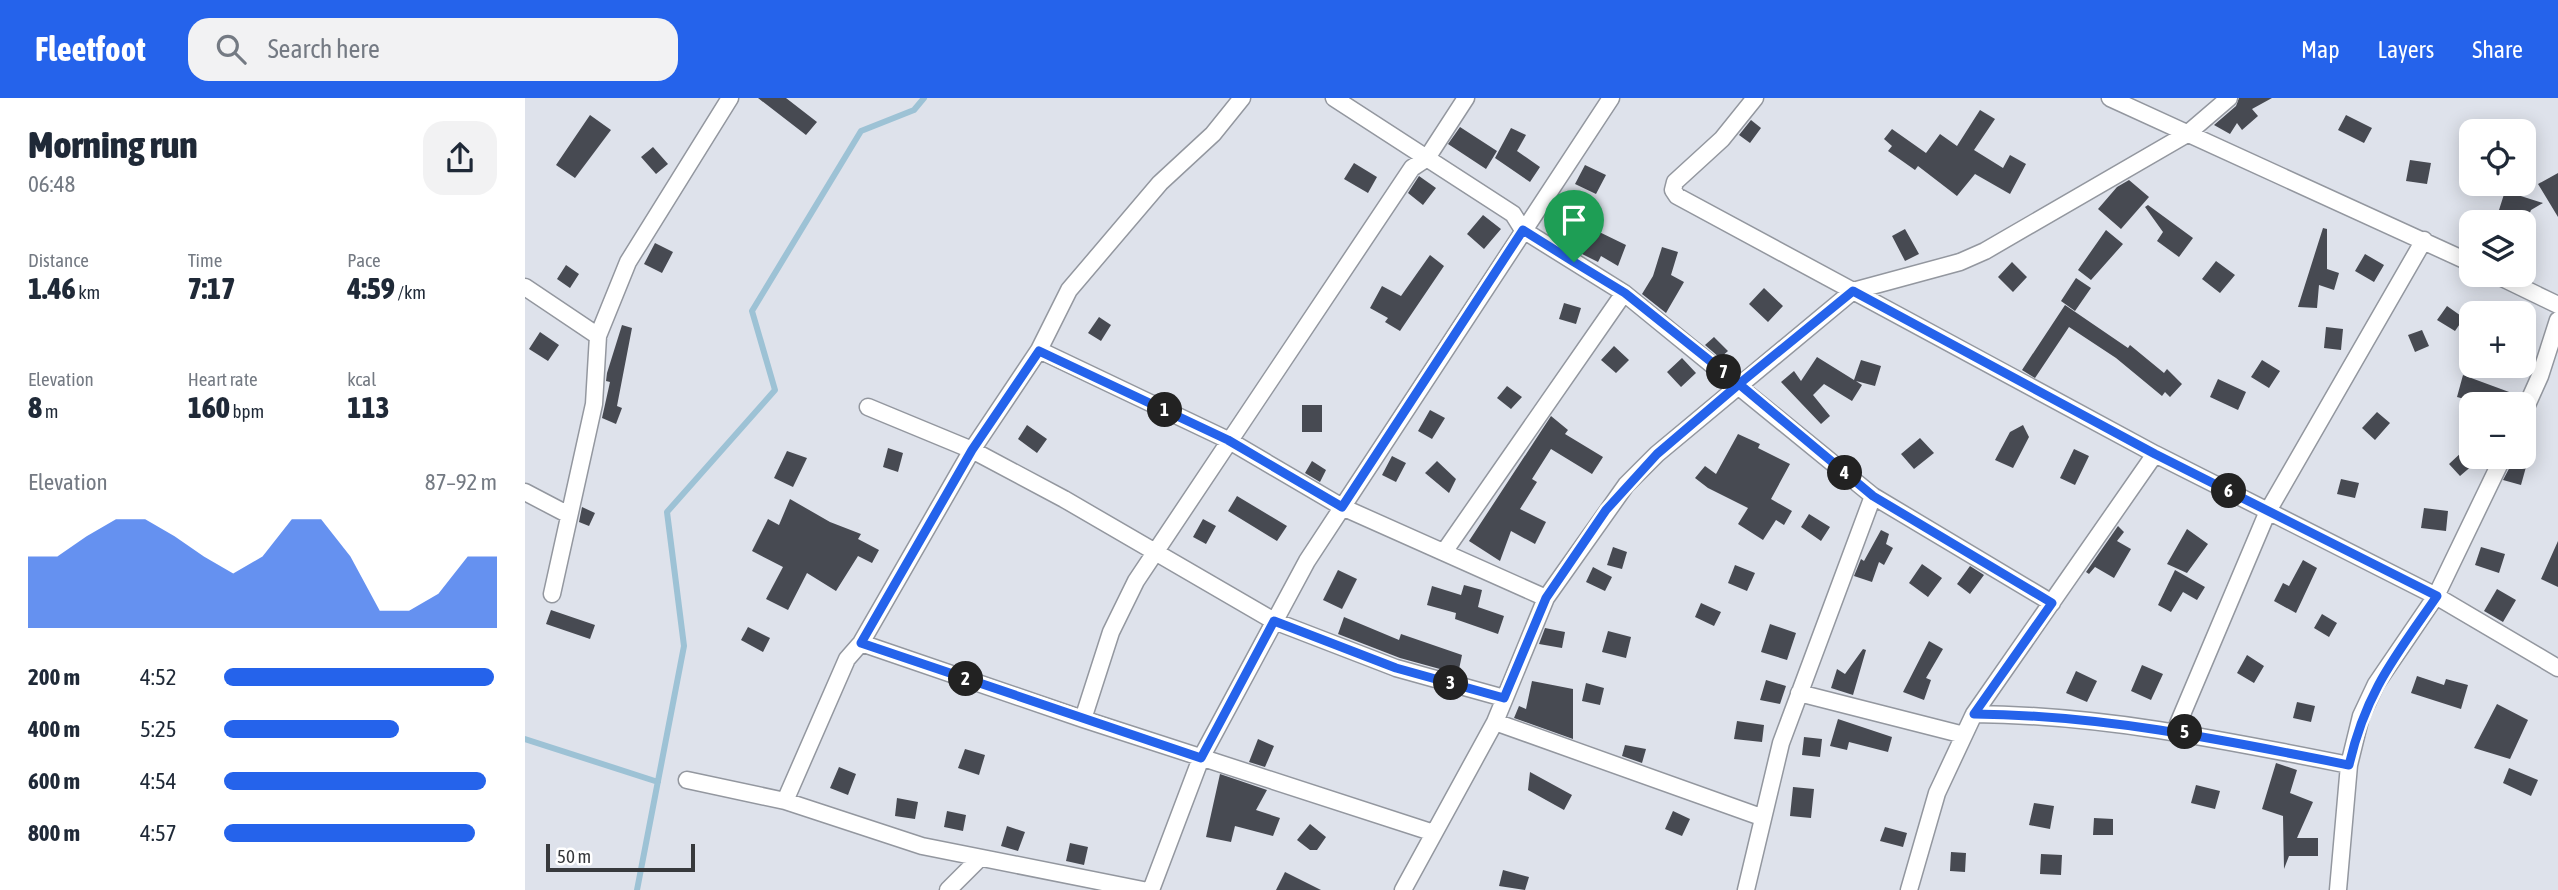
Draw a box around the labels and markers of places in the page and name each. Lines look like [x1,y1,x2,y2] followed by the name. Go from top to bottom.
[1544,190,1604,262] pin
[1707,354,1741,390] pin: 7
[1147,392,1183,428] pin: 1
[1827,456,1863,490] pin: 4
[2211,474,2247,508] pin: 6
[949,662,983,696] pin: 2
[1433,666,1469,700] pin: 3
[2167,714,2203,750] pin: 5

